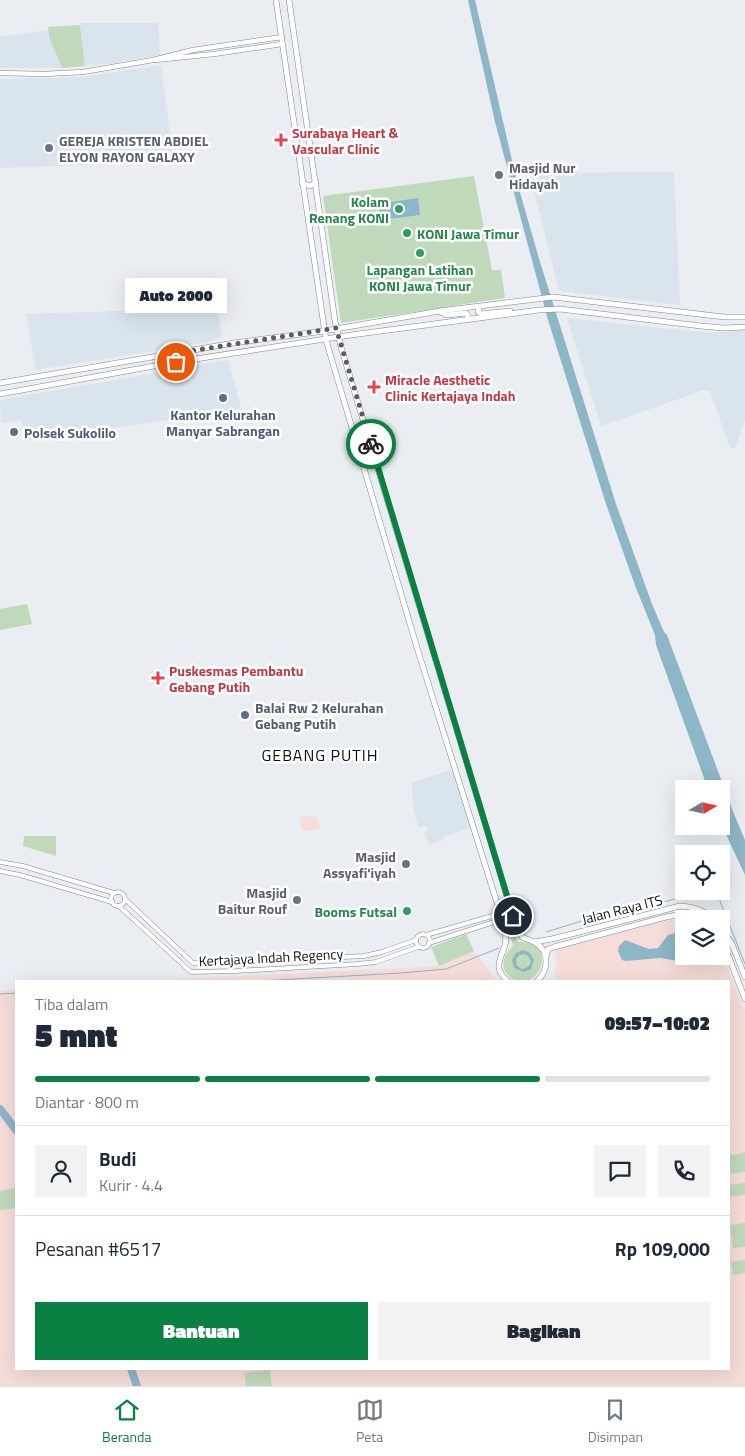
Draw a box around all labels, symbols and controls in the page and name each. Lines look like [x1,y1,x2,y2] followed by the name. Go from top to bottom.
[292,122,399,159] place label: Surabaya Heart & Vascular Clinic
[59,130,209,167] place label: GEREJA KRISTEN ABDIEL ELYON RAYON GALAXY
[274,133,288,147] marker: Surabaya Heart & Vascular Clinic
[43,142,55,154] marker: GEREJA KRISTEN ABDIEL ELYON RAYON GALAXY
[509,157,575,194] place label: Masjid Nur Hidayah
[493,169,505,181] marker: Masjid Nur Hidayah
[309,191,389,228] place label: Kolam Renang KONI
[393,203,405,215] marker: Kolam Renang KONI
[417,223,519,244] place label: KONI Jawa Timur
[401,227,413,239] marker: KONI Jawa Timur
[414,247,426,259] marker: Lapangan Latihan KONI Jawa Timur
[367,259,473,296] place label: Lapangan Latihan KONI Jawa Timur
[125,277,227,312] callout: Auto 2000
[140,283,212,307] text: Auto 2000
[155,341,197,383] pin
[162,348,190,376] icon: bag
[385,369,515,406] place label: Miracle Aesthetic Clinic Kertajaya Indah
[367,380,381,394] marker: Miracle Aesthetic Clinic Kertajaya Indah
[217,392,229,404] marker: Kantor Kelurahan Manyar Sabrangan
[166,404,280,441] place label: Kantor Kelurahan Manyar Sabrangan
[346,419,396,469] courier
[24,422,116,443] place label: Polsek Sukolilo
[8,426,20,438] marker: Polsek Sukolilo
[357,430,385,458] icon: bike
[169,660,304,697] place label: Puskesmas Pembantu Gebang Putih
[151,671,165,685] marker: Puskesmas Pembantu Gebang Putih
[255,697,384,734] place label: Balai Rw 2 Kelurahan Gebang Putih
[239,709,251,721] marker: Balai Rw 2 Kelurahan Gebang Putih
[261,743,379,767] district label: GEBANG PUTIH
[675,780,730,835] north arrow
[675,780,730,965] map controls
[675,845,730,900] button: locate
[323,846,396,883] place label: Masjid Assyafi'iyah
[400,858,412,870] marker: Masjid Assyafi'iyah
[218,882,287,919] place label: Masjid Baitur Rouf
[579,889,665,929] street label: Jalan Raya ITS
[291,894,303,906] marker: Masjid Baitur Rouf
[492,895,534,937] pin
[315,901,397,922] place label: Booms Futsal
[499,902,527,930] icon: home
[401,905,413,917] marker: Booms Futsal
[675,910,730,965] button: layers
[198,943,344,971] street label: Kertajaya Indah Regency
[35,992,108,1016] text: Tiba dalam
[605,1008,710,1037] text: 09:57–10:02
[35,1011,117,1059] text: 5 mnt
[35,1090,139,1114] text: Diantar · 800 m
[99,1144,136,1173] text: Budi
[35,1145,87,1197] button: person
[594,1145,646,1197] button: chat
[658,1145,710,1197] button: phone
[99,1173,163,1197] text: Kurir · 4.4
[35,1234,161,1263] text: Pesanan #6517
[615,1234,710,1263] text: Rp 109,000
[35,1302,368,1360] button: Bantuan
[378,1302,710,1360] button: Bagikan
[102,1396,152,1447] tab: Beranda
[356,1396,384,1447] tab: Peta
[588,1396,643,1447] tab: Disimpan

